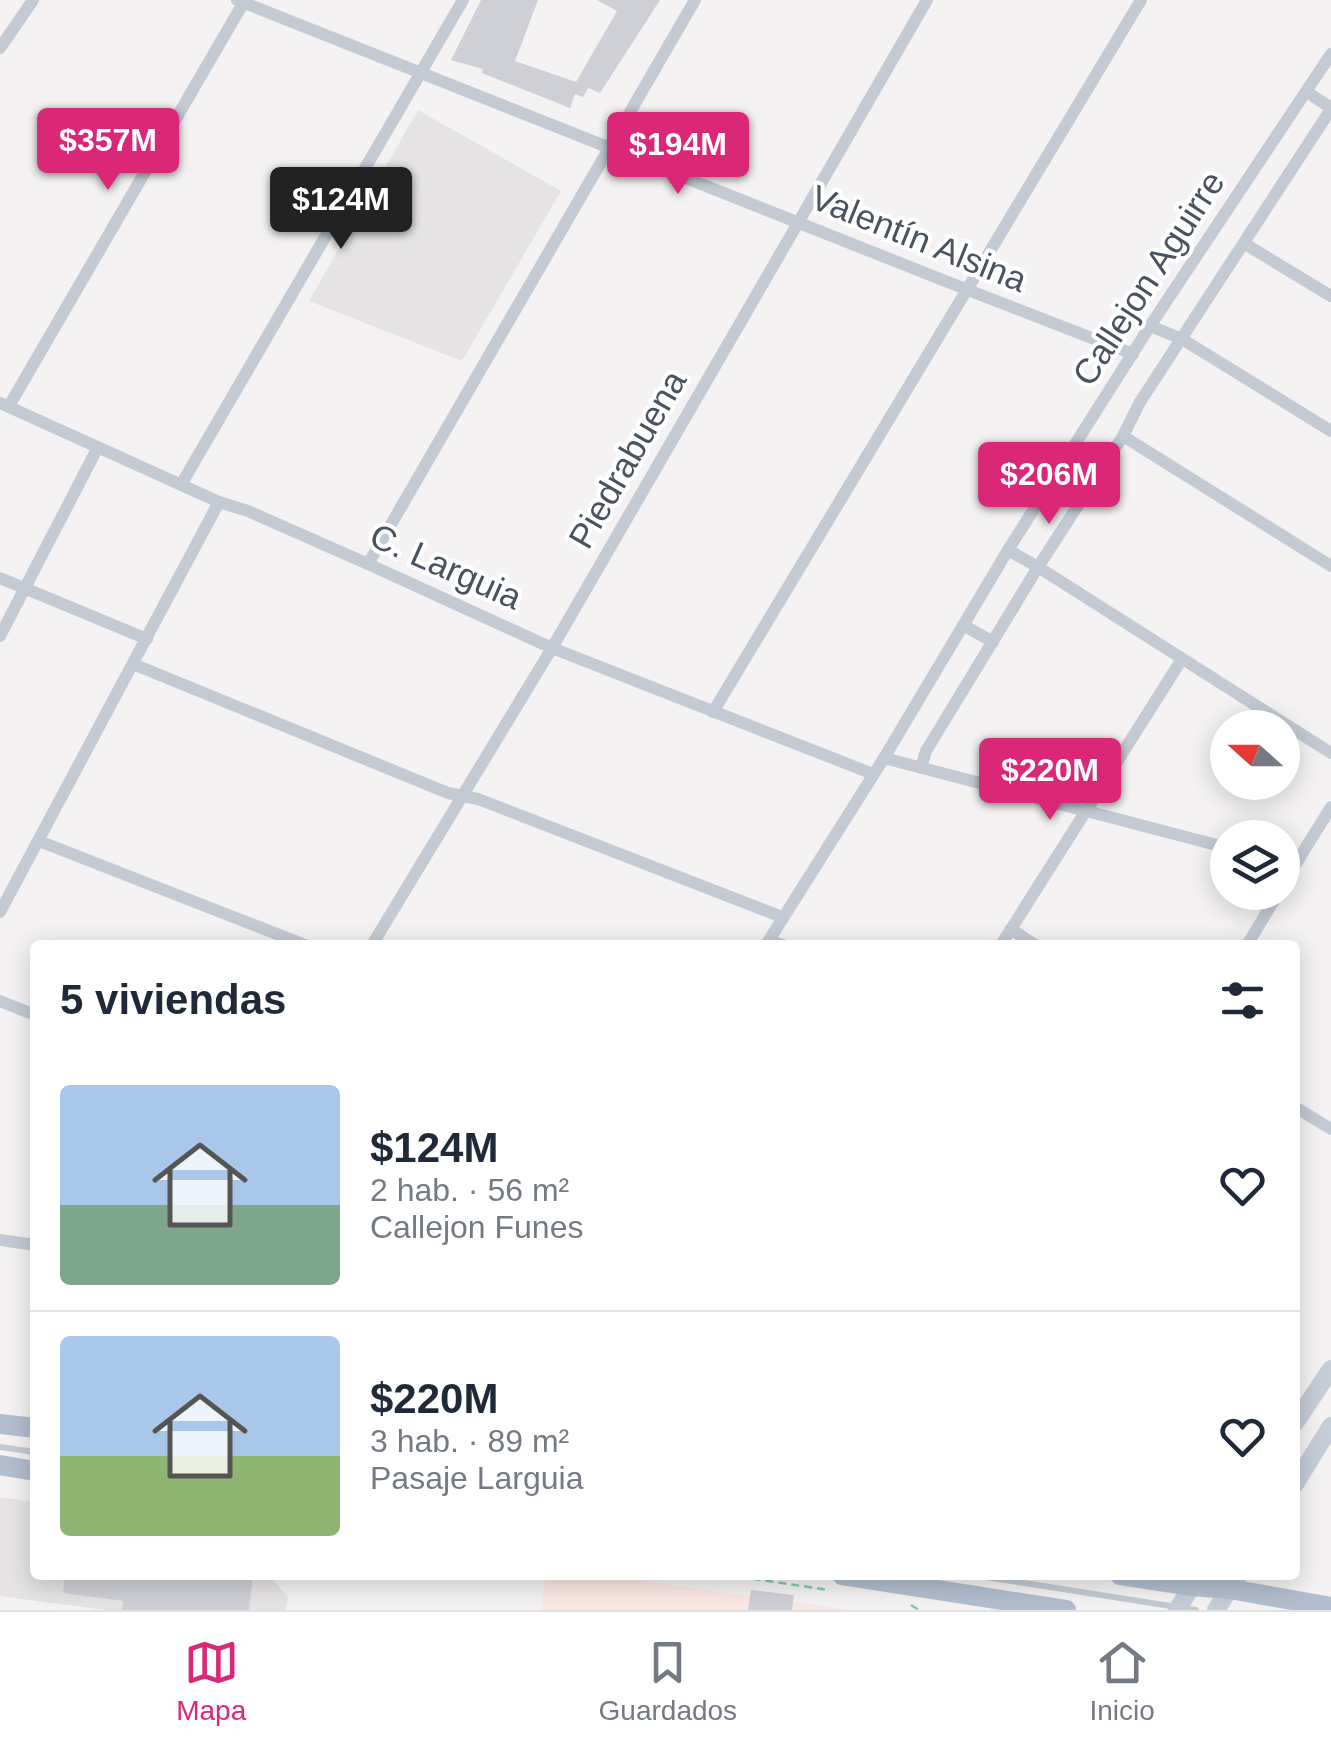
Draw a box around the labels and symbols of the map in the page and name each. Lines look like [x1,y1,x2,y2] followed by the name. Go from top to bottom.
[38,108,178,193] pin: $357M
[608,112,748,197] pin: $194M
[1064,164,1232,392] street label: Callejon Aguirre
[271,167,411,252] pin: $124M
[806,177,1033,299] street label: Valentín Alsina
[560,363,694,555] street label: Piedrabuena
[979,442,1119,527] pin: $206M
[364,515,528,617] street label: C. Larguia
[1210,710,1300,800] north arrow
[980,738,1120,823] pin: $220M

